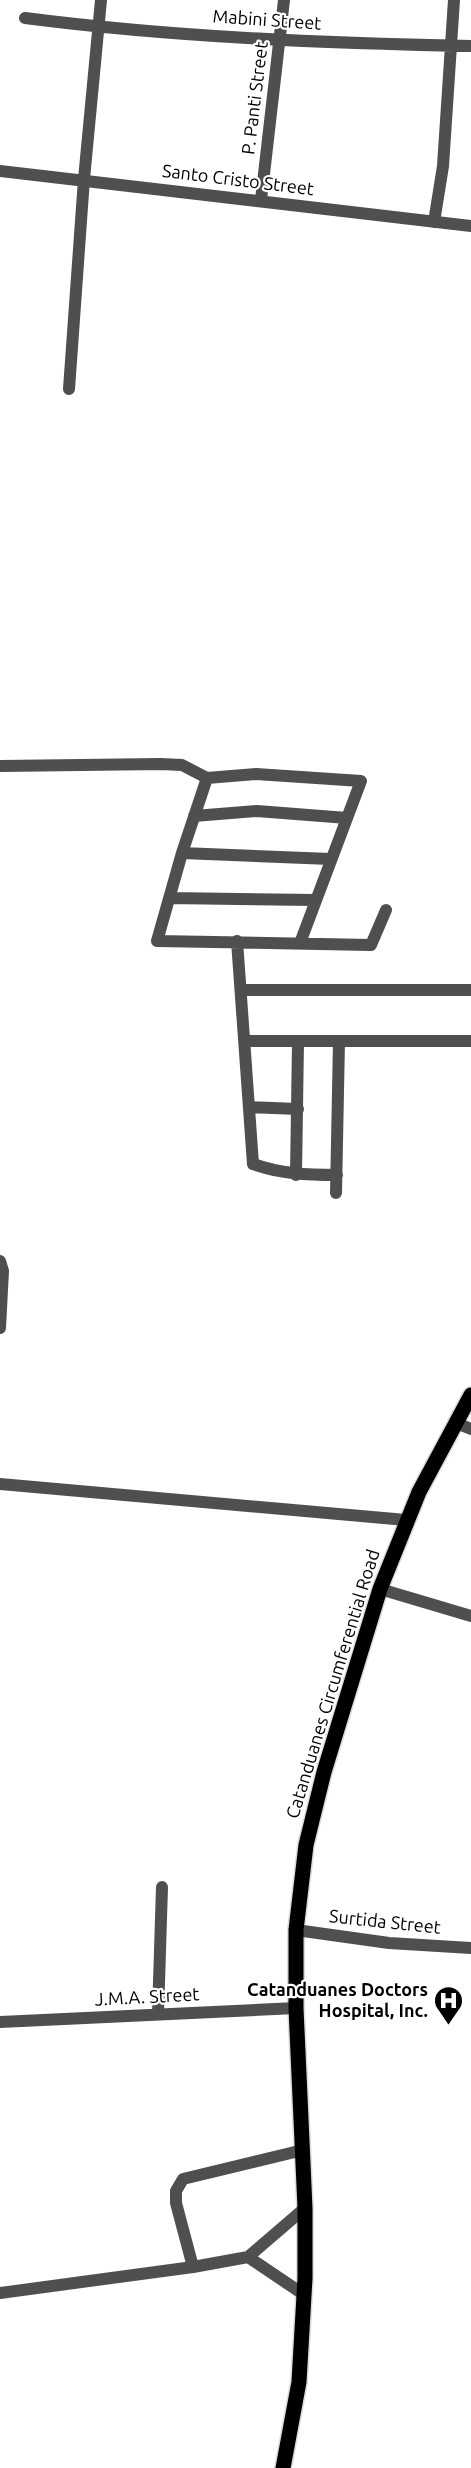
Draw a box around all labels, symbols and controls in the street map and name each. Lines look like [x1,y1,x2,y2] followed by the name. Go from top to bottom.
[212,5,322,33] street label: Mabini Street
[237,40,271,156] street label: P. Panti Street
[161,160,315,198] street label: Santo Cristo Street
[282,1547,383,1821] street label: Catanduanes Circumferential Road
[328,1905,442,1937] street label: Surtida Street
[247,1979,428,2020] place label: Catanduanes Doctors Hospital, Inc.
[94,1983,200,2009] street label: J.M.A. Street
[433,1984,465,2026] hospital icon: Catanduanes Doctors Hospital, Inc.

